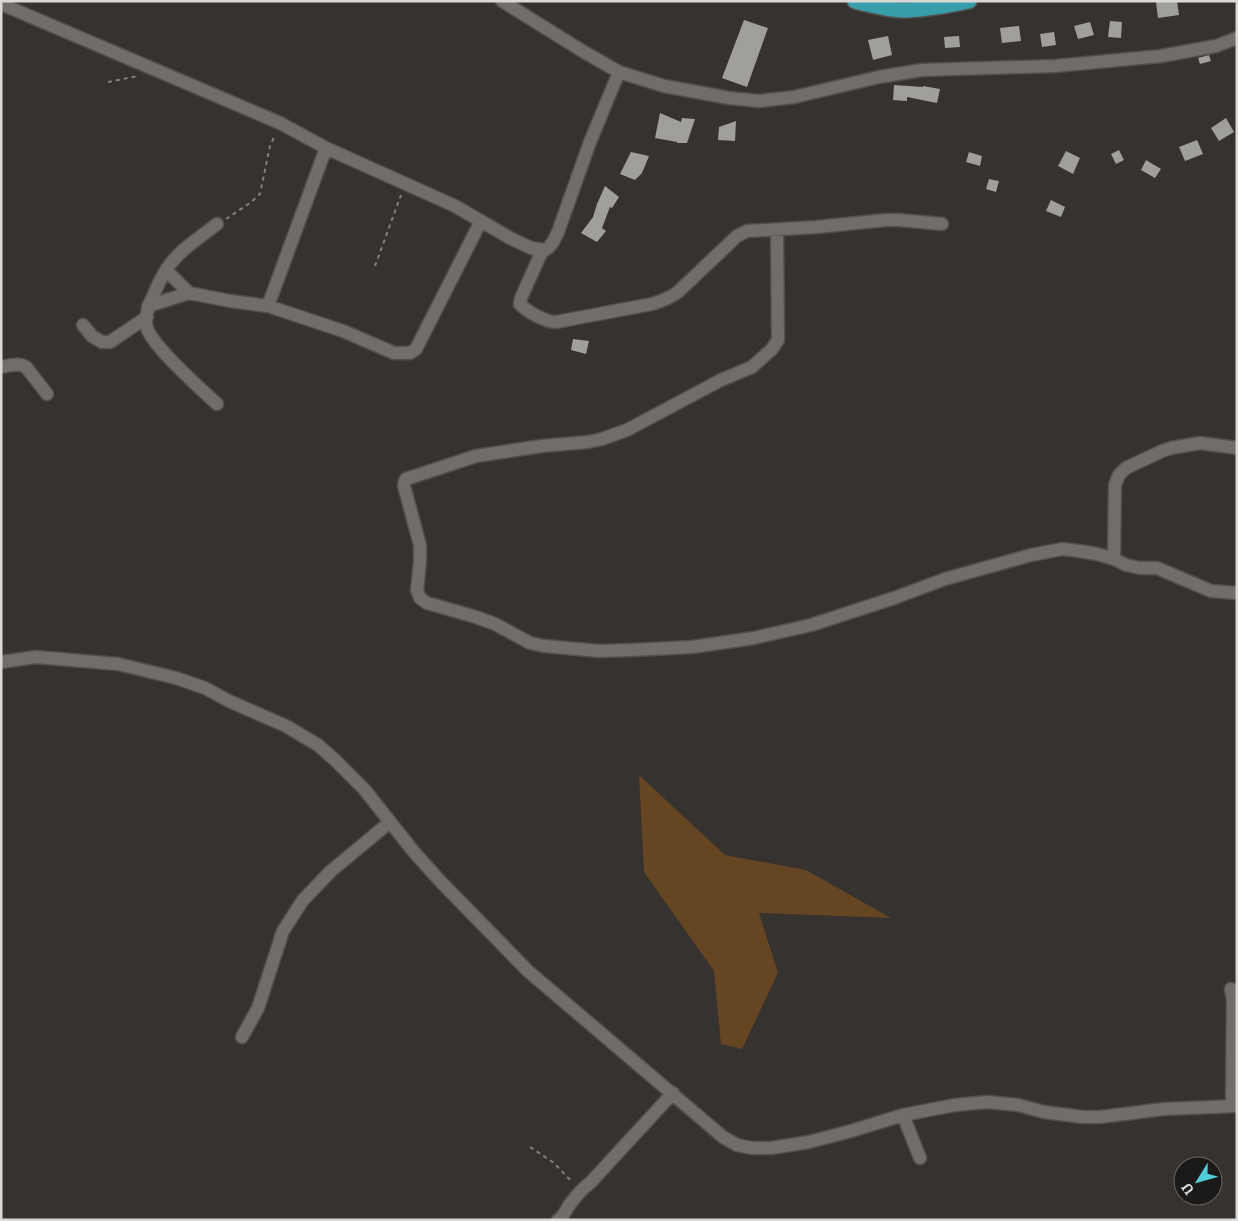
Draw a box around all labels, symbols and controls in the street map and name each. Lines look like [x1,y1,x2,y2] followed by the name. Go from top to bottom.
[1173,1156,1223,1206] north arrow
[1178,1179,1198,1198] text: U

